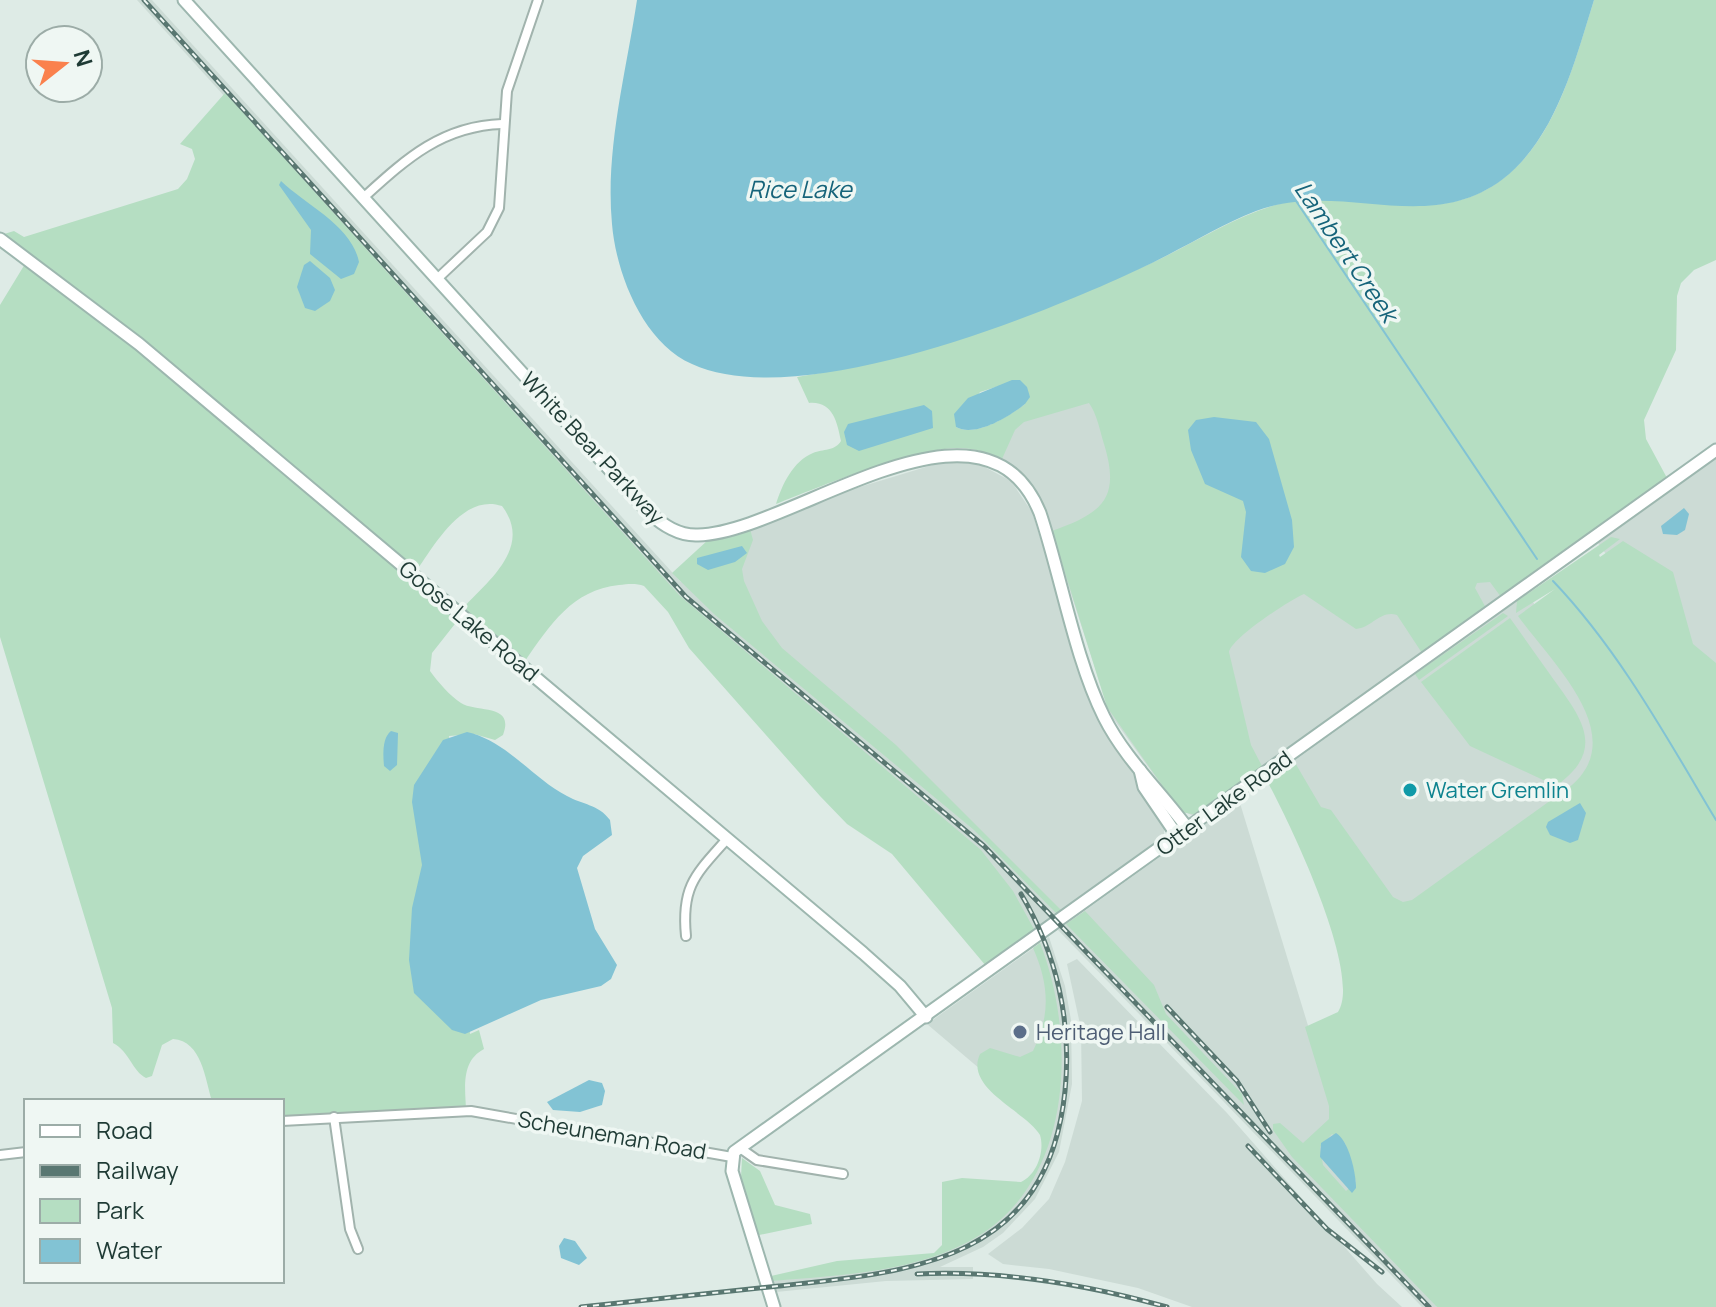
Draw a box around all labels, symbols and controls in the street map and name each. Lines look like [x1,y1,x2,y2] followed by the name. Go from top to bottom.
[24,24,104,104] north arrow
[66,46,100,70] text: N
[748,172,854,205] water label: Rice Lake
[1288,174,1408,330] water label: Lambert Creek
[514,365,672,531] street label: White Bear Parkway
[393,554,545,688] street label: Goose Lake Road
[1150,744,1298,862] street label: Otter Lake Road
[1426,775,1569,805] place label: Water Gremlin
[1401,781,1419,799] marker: Water Gremlin
[1036,1017,1166,1047] place label: Heritage Hall
[1011,1023,1029,1041] marker: Heritage Hall
[24,1099,284,1283] legend
[515,1104,709,1166] street label: Scheuneman Road
[96,1113,153,1146] text: Road
[96,1153,179,1186] text: Railway
[96,1193,145,1226] text: Park
[96,1233,163,1266] text: Water

